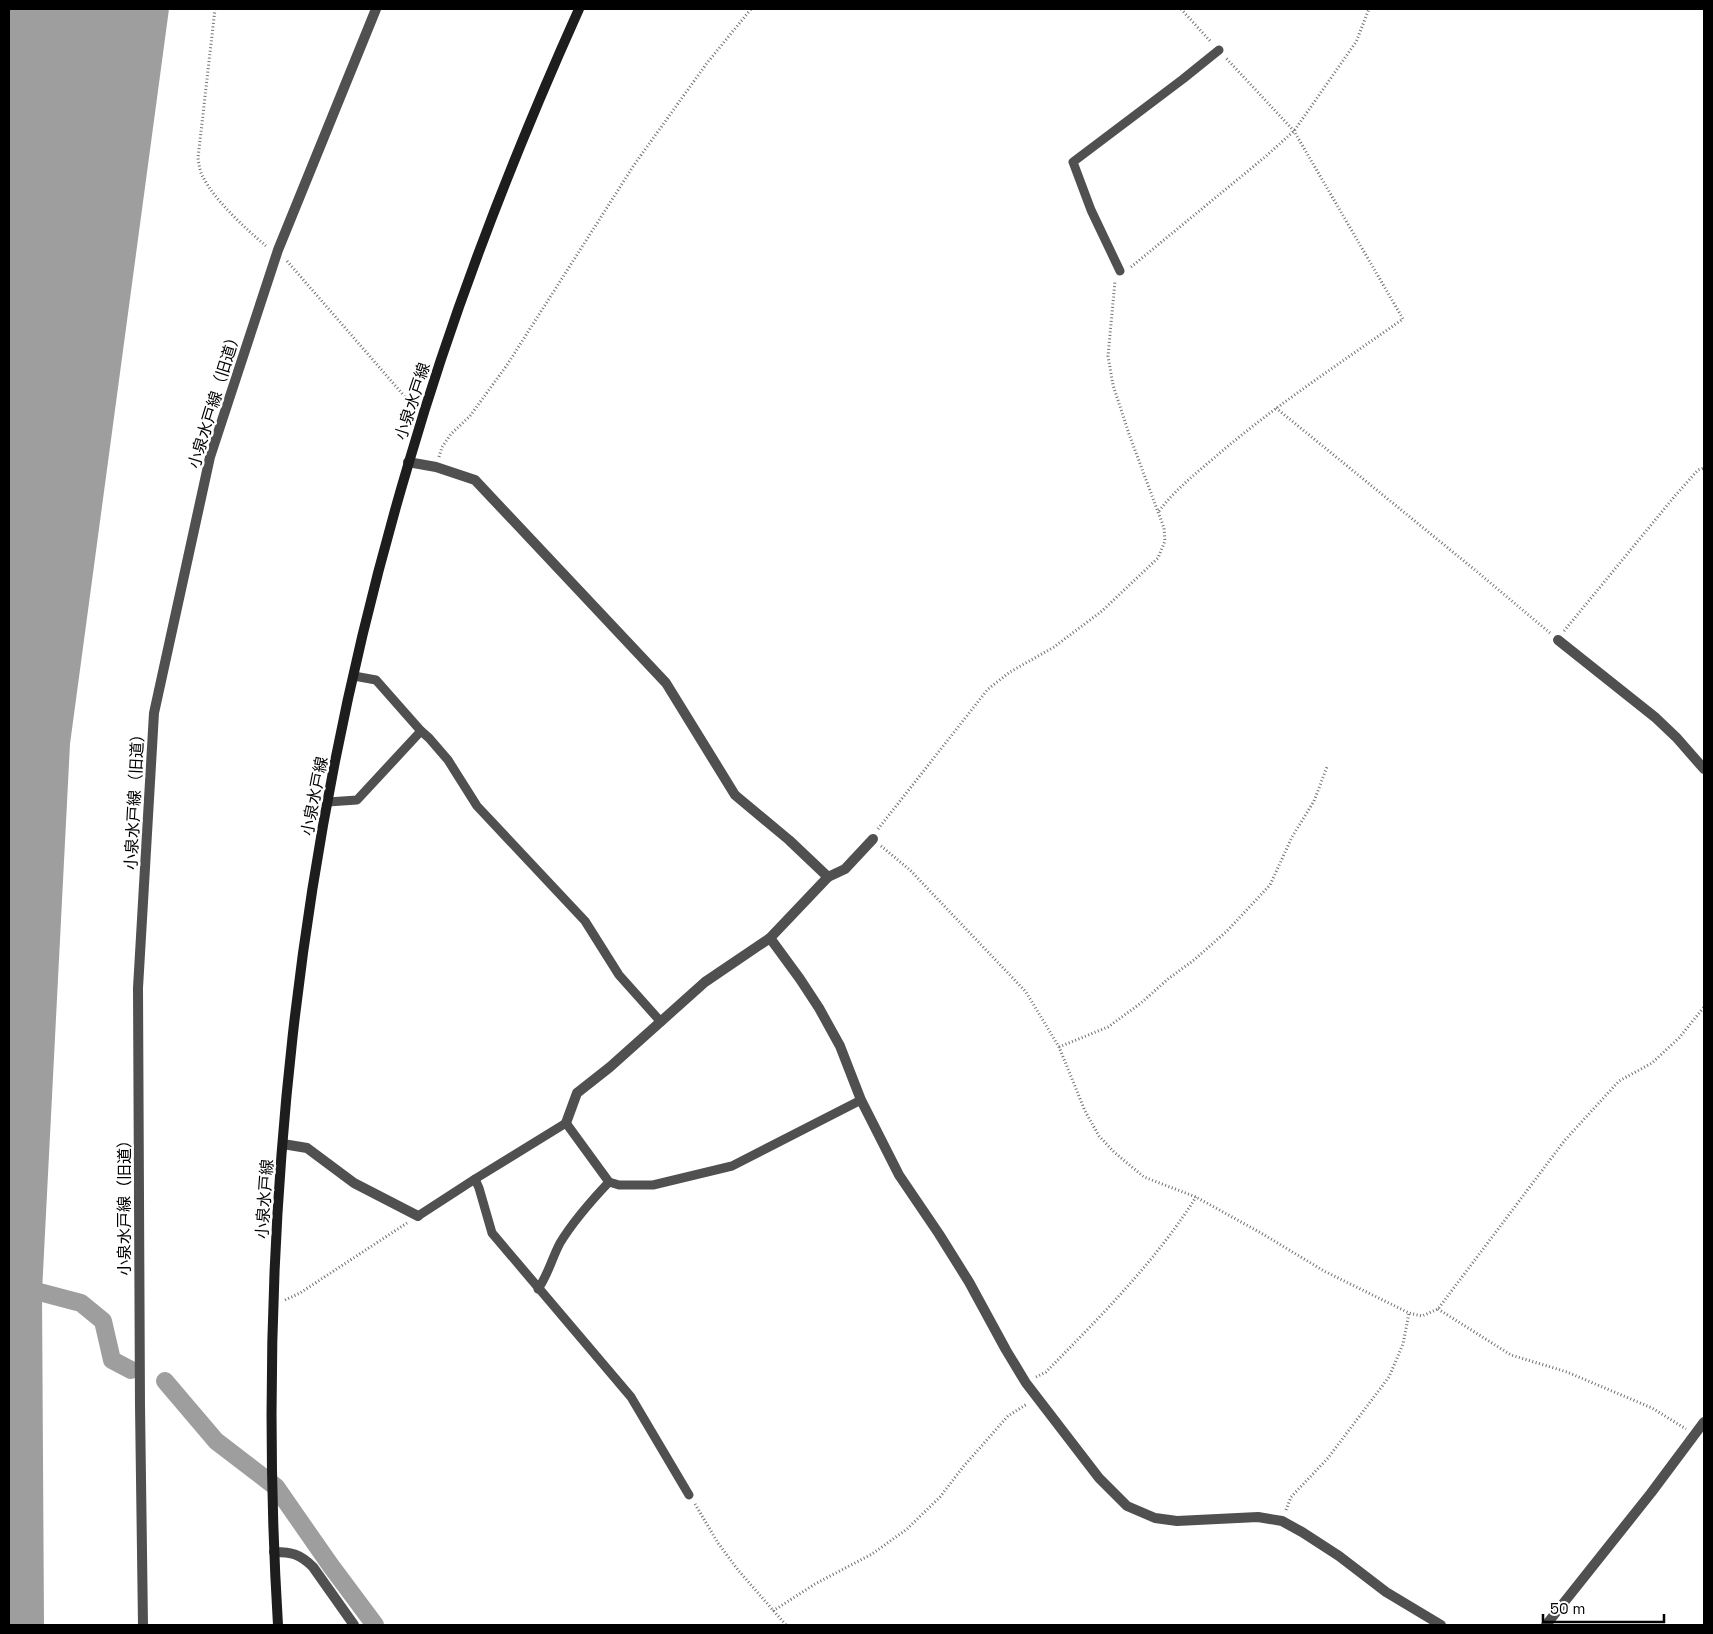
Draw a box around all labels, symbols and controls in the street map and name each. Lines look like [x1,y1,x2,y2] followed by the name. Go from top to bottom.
[183,327,246,471] street label: 小泉水戸線（旧道）
[390,360,435,442] street label: 小泉水戸線
[120,726,149,870] street label: 小泉水戸線（旧道）
[297,755,332,837] street label: 小泉水戸線
[114,1132,135,1276] street label: 小泉水戸線（旧道）
[251,1158,278,1240] street label: 小泉水戸線
[1543,1592,1664,1624] scale bar
[1550,1599,1585,1618] text: 50 m

